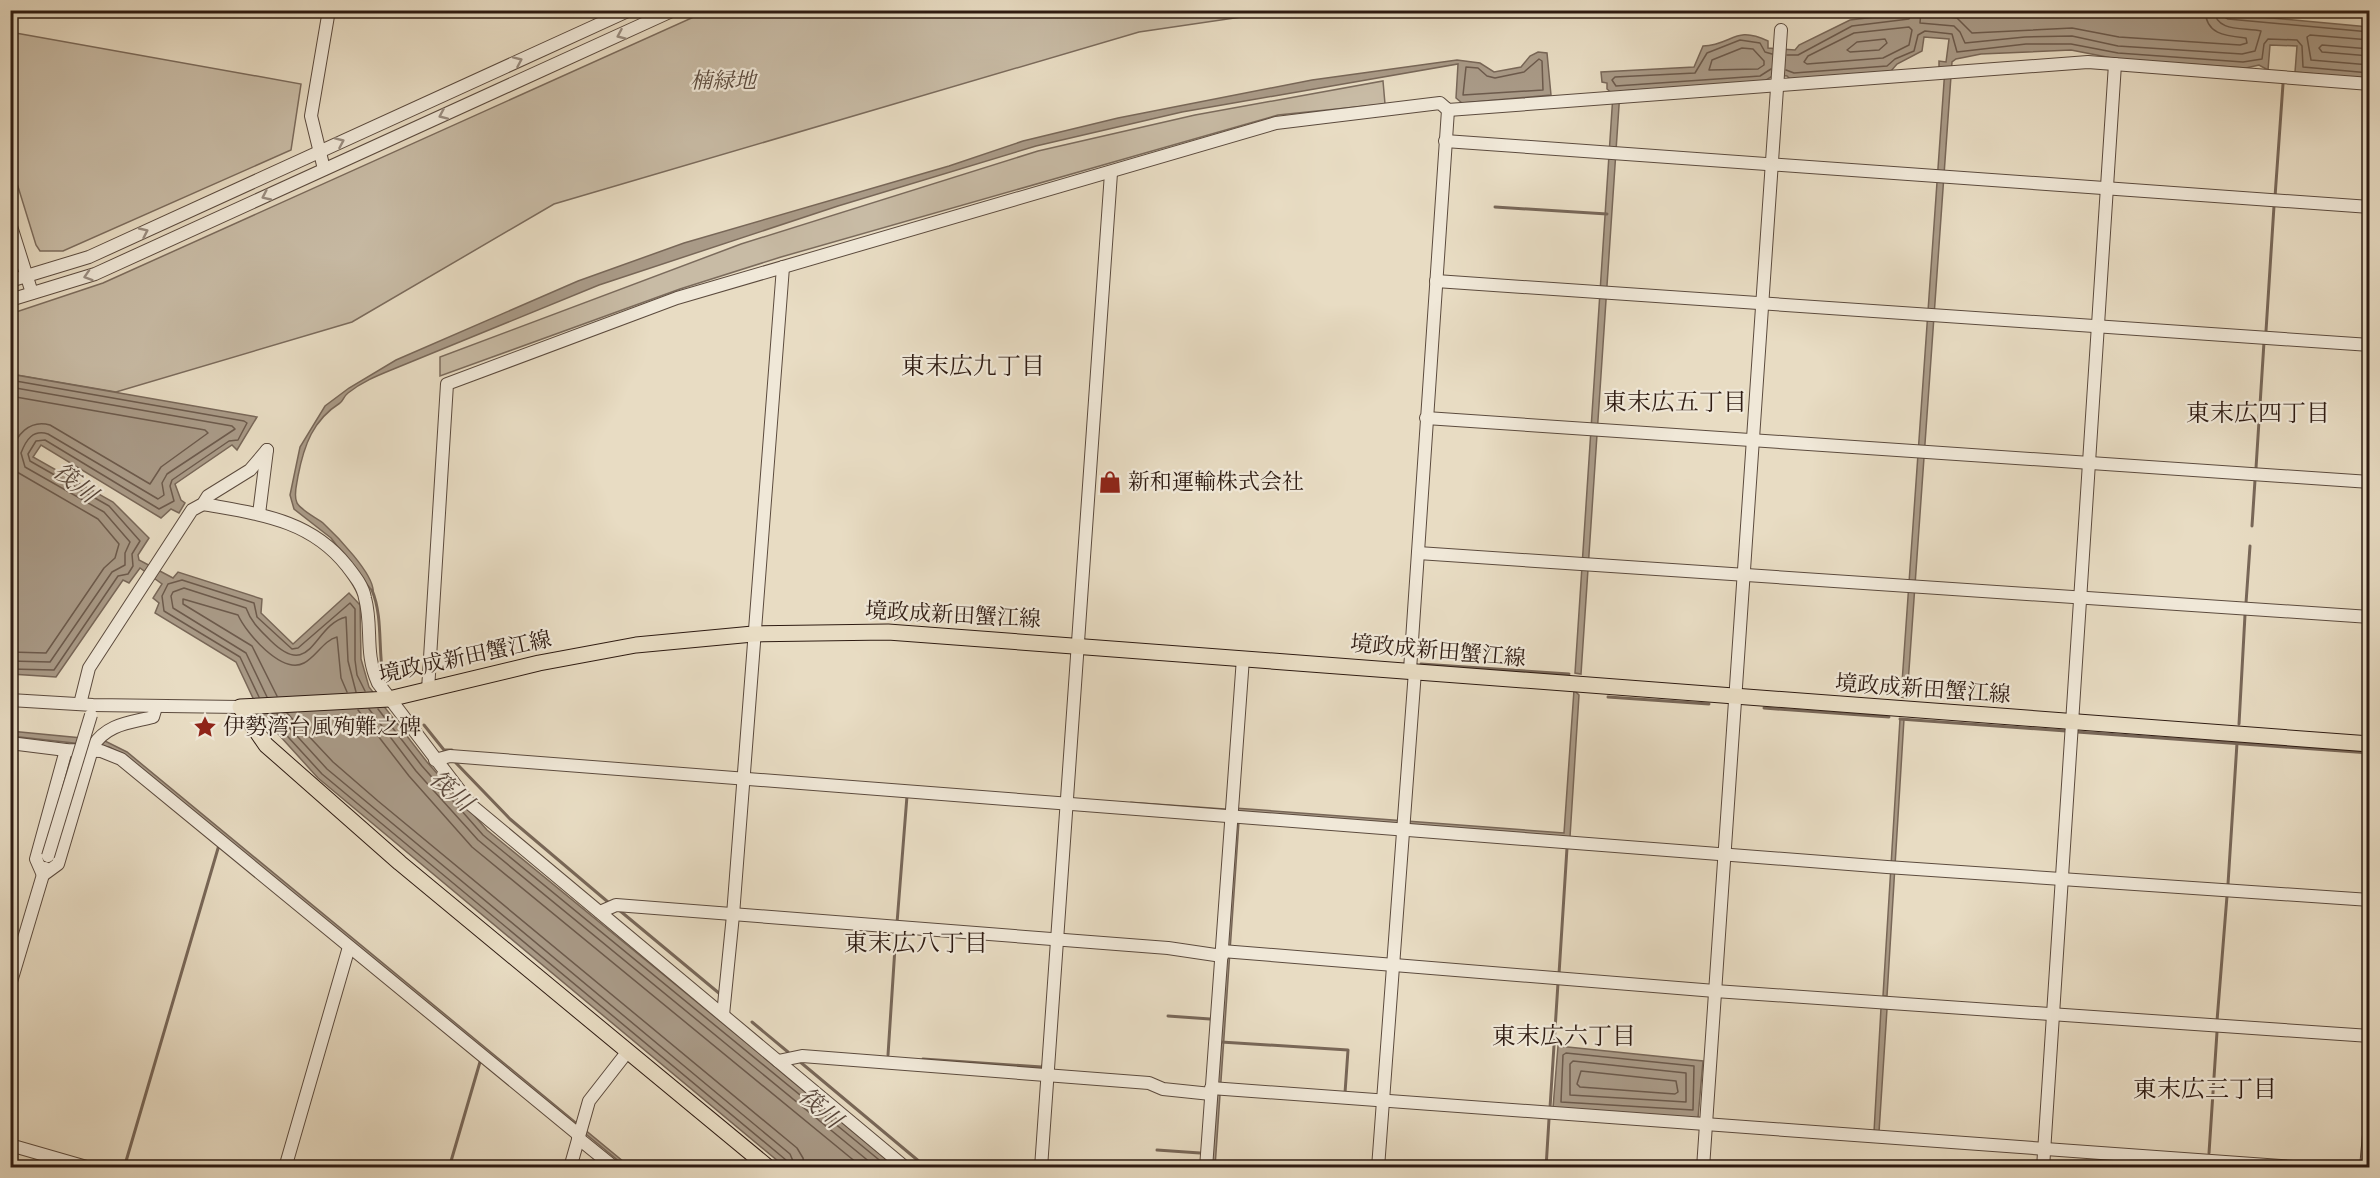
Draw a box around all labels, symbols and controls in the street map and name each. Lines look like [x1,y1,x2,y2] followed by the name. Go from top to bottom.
[616,27,627,39] one-way arrow
[511,57,522,69] one-way arrow
[690,66,758,96] park label: 楠緑地
[439,108,450,120] one-way arrow
[334,137,345,149] one-way arrow
[261,189,272,201] one-way arrow
[137,227,148,239] one-way arrow
[83,269,94,281] one-way arrow
[901,350,1045,383] district label: 東末広九丁目
[1603,386,1747,419] district label: 東末広五丁目
[2186,397,2330,430] district label: 東末広四丁目
[46,455,106,513] water label: 筏川
[1128,467,1304,497] place label: 新和運輸株式会社
[1097,469,1123,495] shop icon: 新和運輸株式会社
[864,595,1042,635] street label: 境政成新田蟹江線
[376,624,554,690] street label: 境政成新田蟹江線
[1349,628,1527,674] street label: 境政成新田蟹江線
[1834,668,2012,710] street label: 境政成新田蟹江線
[223,712,421,742] place label: 伊勢湾台風殉難之碑
[192,714,218,740] place icon: 伊勢湾台風殉難之碑
[422,763,482,821] water label: 筏川
[844,927,988,960] district label: 東末広八丁目
[1492,1020,1636,1053] district label: 東末広六丁目
[2133,1073,2277,1106] district label: 東末広三丁目
[791,1080,851,1138] water label: 筏川

